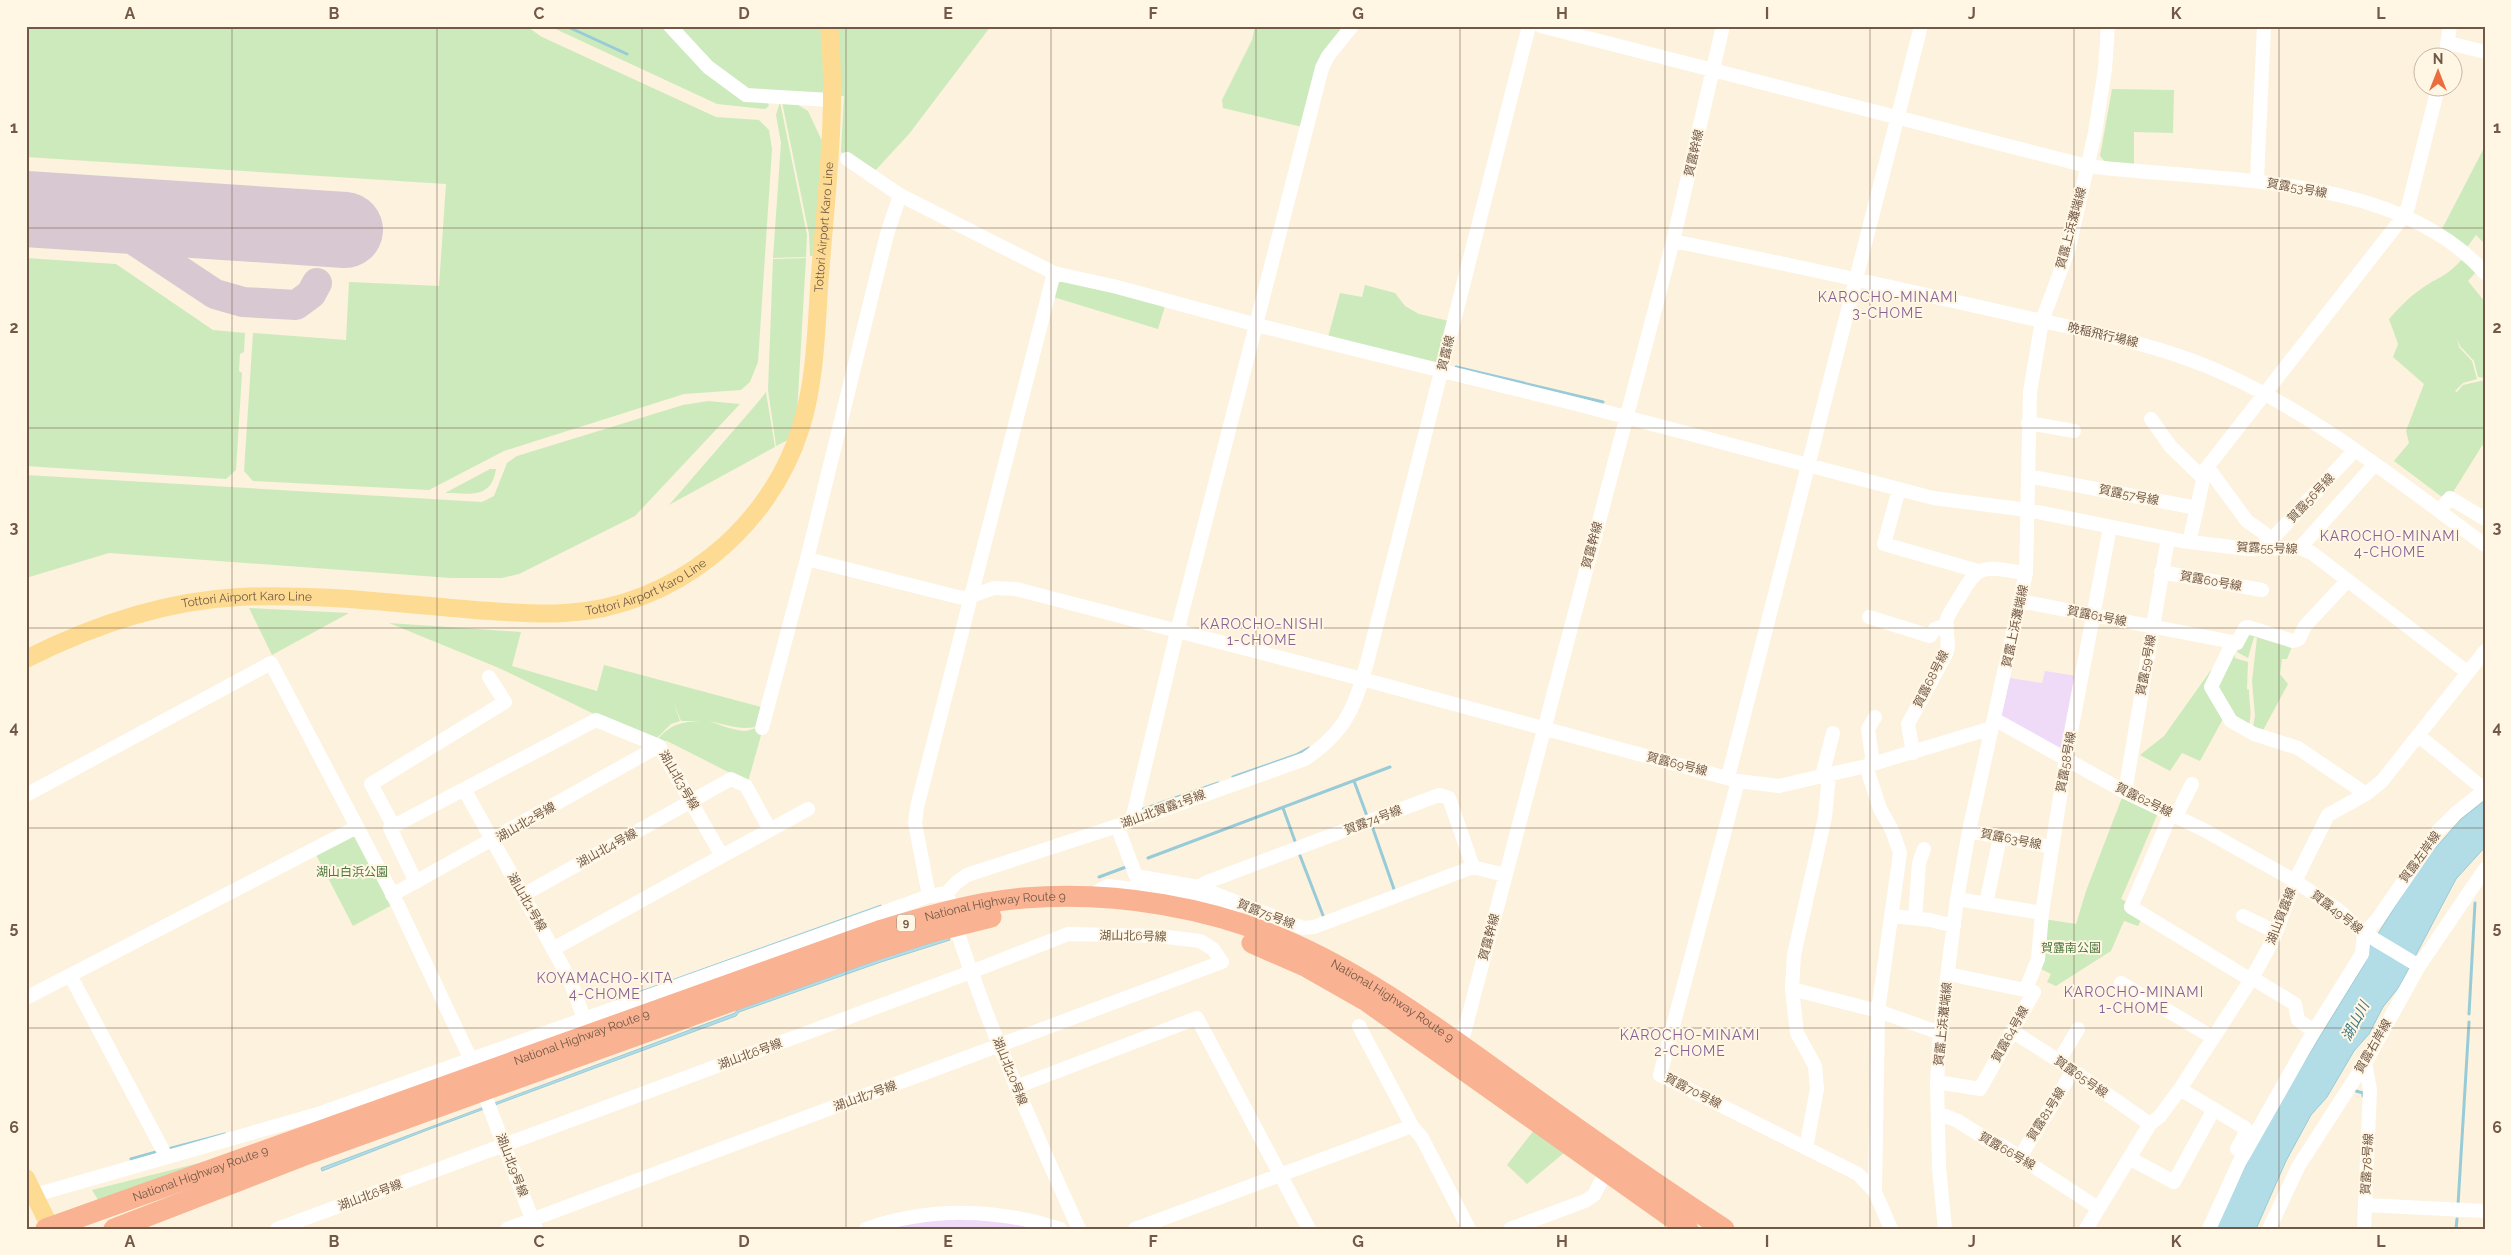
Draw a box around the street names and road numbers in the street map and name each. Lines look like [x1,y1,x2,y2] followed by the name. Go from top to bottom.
[1682,128,1706,178] street label: 賀露幹線
[812,161,836,293] street label: Tottori Airport Karo Line
[2266,176,2328,200] street label: 賀露53号線
[2053,186,2089,270] street label: 賀露上浜灘端線
[2066,320,2140,350] street label: 晩稲飛行場線
[1435,334,1457,372] street label: 賀露線
[2285,471,2337,525] street label: 賀露56号線
[2098,482,2160,508] street label: 賀露57号線
[1579,520,1605,570] street label: 賀露幹線
[2236,540,2298,556] street label: 賀露55号線
[584,556,709,618] street label: Tottori Airport Karo Line
[2179,569,2243,593] street label: 賀露60号線
[1999,583,2031,669] street label: 賀露上浜灘端線
[180,589,312,611] street label: Tottori Airport Karo Line
[2066,603,2128,629] street label: 賀露61号線
[2134,633,2158,697] street label: 賀露59号線
[1911,648,1951,710] street label: 賀露68号線
[2054,730,2078,794] street label: 賀露58号線
[656,748,702,812] street label: 湖山北3号線
[1645,750,1709,778] street label: 賀露69号線
[2113,780,2175,820] street label: 賀露62号線
[1119,787,1207,831] street label: 湖山北賀露1号線
[494,799,558,845] street label: 湖山北2号線
[1342,803,1404,837] street label: 賀露74号線
[574,826,640,870] street label: 湖山北4号線
[1979,826,2043,852] street label: 賀露63号線
[2397,829,2443,885] street label: 賀露左岸線
[505,870,549,934] street label: 湖山北1号線
[2264,885,2298,947] street label: 湖山賀露線
[2308,888,2366,936] street label: 賀露49号線
[923,889,1066,924] street label: National Highway Route 9
[1235,897,1297,931] street label: 賀露75号線
[1476,912,1502,962] street label: 賀露幹線
[897,914,915,931] road number: 9
[1099,928,1167,944] street label: 湖山北6号線
[1328,957,1457,1045] street label: National Highway Route 9
[1932,981,1954,1067] street label: 賀露上浜灘端線
[1989,1004,2031,1064] street label: 賀露64号線
[512,1007,651,1068] street label: National Highway Route 9
[2352,1017,2394,1075] street label: 賀露右岸線
[990,1035,1030,1107] street label: 湖山北10号線
[716,1036,784,1072] street label: 湖山北6号線
[2052,1054,2110,1100] street label: 賀露65号線
[1662,1071,1724,1111] street label: 賀露70号線
[831,1078,899,1114] street label: 湖山北7号線
[2024,1085,2068,1143] street label: 賀露81号線
[1976,1129,2038,1173] street label: 賀露66号線
[493,1131,531,1199] street label: 湖山北9号線
[2358,1133,2376,1195] street label: 賀露78号線
[131,1143,270,1204] street label: National Highway Route 9
[336,1177,404,1213] street label: 湖山北6号線

